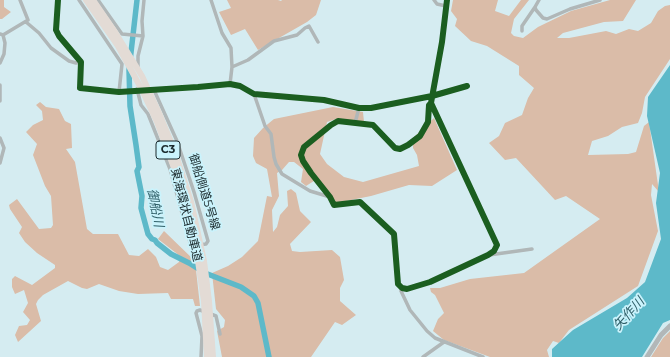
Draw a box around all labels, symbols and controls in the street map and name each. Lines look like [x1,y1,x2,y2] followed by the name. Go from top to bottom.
[156,141,180,159] road number: C3
[186,152,222,232] street label: 御船側道5号線
[167,167,205,263] street label: 東海環状自動車道
[144,187,166,229] water label: 御船川
[610,294,648,334] water label: 矢作川

